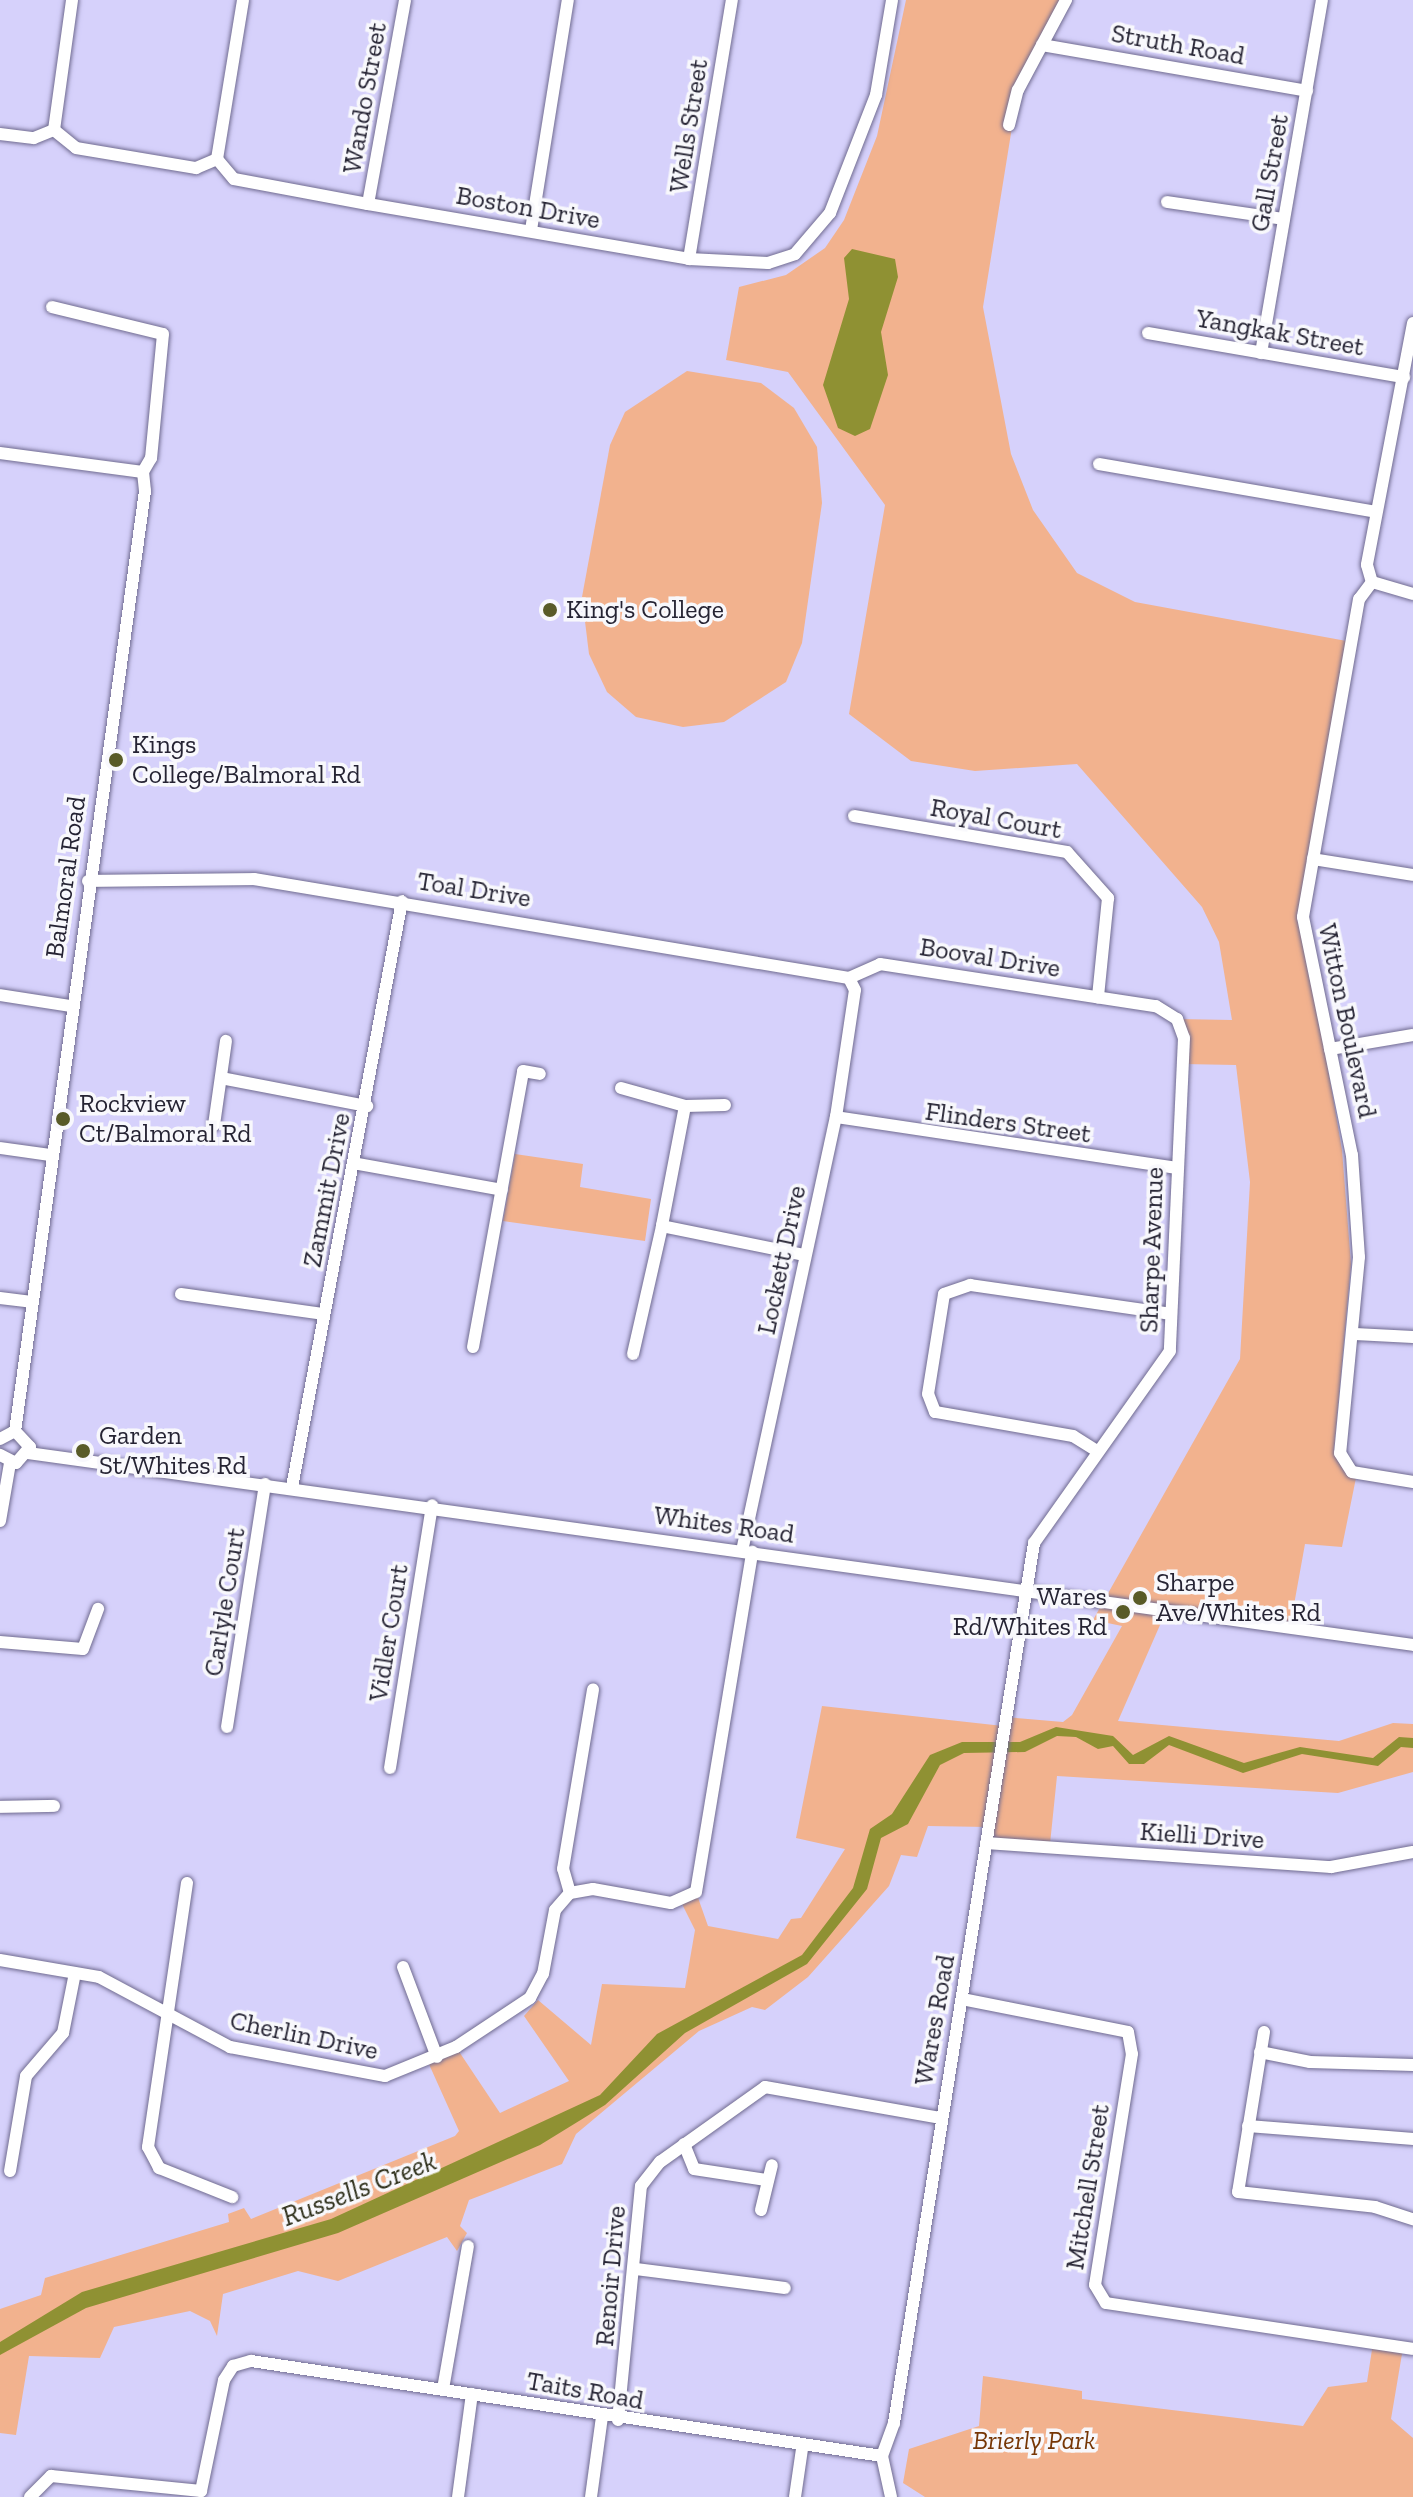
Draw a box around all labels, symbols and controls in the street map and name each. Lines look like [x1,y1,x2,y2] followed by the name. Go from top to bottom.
[1109,18,1247,72] street label: Struth Road
[336,20,394,176] street label: Wando Street
[663,57,715,195] street label: Wells Street
[1244,112,1296,234] street label: Gall Street
[454,180,602,236] street label: Boston Drive
[1194,303,1366,363] street label: Yangkak Street
[566,594,724,626] place label: King's College
[541,601,559,619] marker: King's College
[132,729,361,790] place label: Kings College/Balmoral Rd
[107,751,125,769] marker: Kings College/Balmoral Rd
[928,792,1064,846] street label: Royal Court
[39,794,93,960] street label: Balmoral Road
[415,866,533,914] street label: Toal Drive
[1311,921,1383,1121] street label: Witton Boulevard
[918,932,1062,984] street label: Booval Drive
[79,1088,252,1150] place label: Rockview Ct/Balmoral Rd
[923,1096,1093,1150] street label: Flinders Street
[54,1110,72,1128] marker: Rockview Ct/Balmoral Rd
[297,1110,357,1270] street label: Zammit Drive
[1134,1166,1170,1334] street label: Sharpe Avenue
[751,1183,813,1337] street label: Lockett Drive
[99,1420,247,1482] place label: Garden St/Whites Rd
[74,1442,92,1460] marker: Garden St/Whites Rd
[652,1500,796,1550] street label: Whites Road
[198,1526,252,1678] street label: Carlyle Court
[363,1562,415,1704] street label: Vidler Court
[1156,1567,1321,1628] place label: Sharpe Ave/Whites Rd
[953,1581,1107,1642] place label: Wares Rd/Whites Rd
[1131,1589,1149,1607] marker: Sharpe Ave/Whites Rd
[1114,1603,1132,1621] marker: Wares Rd/Whites Rd
[1139,1816,1265,1856] street label: Kielli Drive
[908,1952,962,2088] street label: Wares Road
[227,2005,381,2067] street label: Cherlin Drive
[1060,2102,1116,2272] street label: Mitchell Street
[277,2144,441,2234] water label: Russells Creek
[589,2204,633,2348] street label: Renoir Drive
[524,2365,646,2417] street label: Taits Road
[973,2425,1095,2457] park label: Brierly Park

